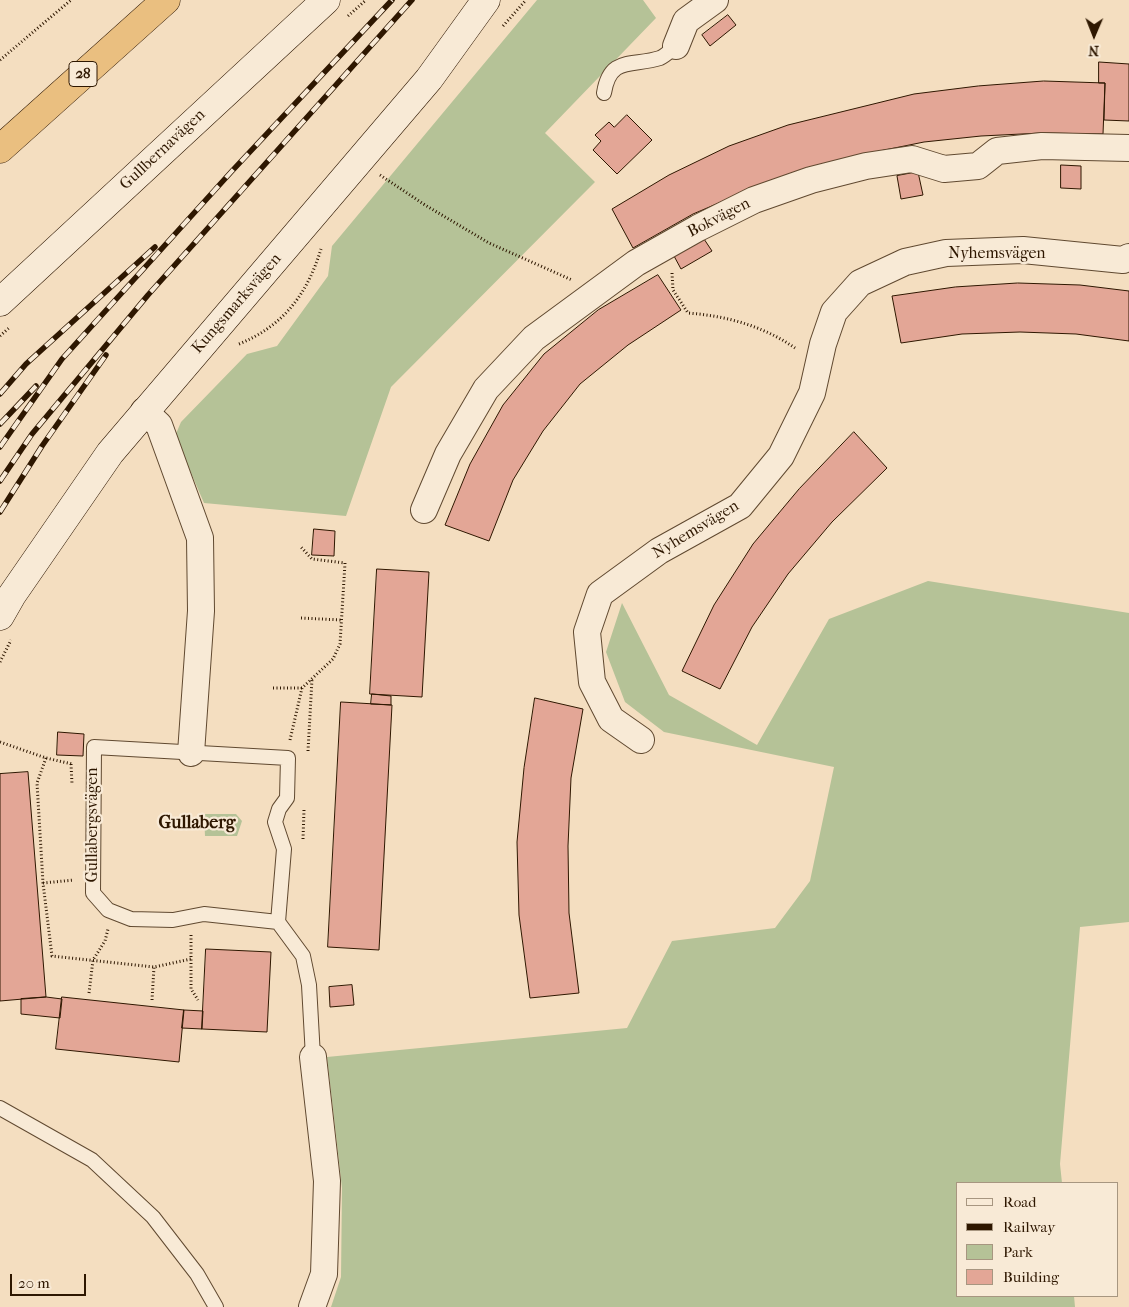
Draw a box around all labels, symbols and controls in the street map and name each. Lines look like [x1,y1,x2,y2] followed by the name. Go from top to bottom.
[1069,10,1119,60] north arrow
[1088,42,1099,59] text: N
[69,62,97,86] road number: 28
[116,106,210,194] street label: Gullbernavägen
[684,194,754,242] street label: Bokvägen
[948,244,1046,264] street label: Nyhemsvägen
[188,250,286,358] street label: Kungsmarksvägen
[649,497,743,563] street label: Nyhemsvägen
[83,767,103,883] street label: Gullabergsvägen
[159,813,235,835] district label: Gullaberg
[956,1182,1119,1297] legend
[1003,1193,1036,1211] text: Road
[1003,1218,1055,1236] text: Railway
[1003,1243,1033,1261] text: Park
[12,1264,89,1296] scale bar
[1003,1268,1059,1286] text: Building
[18,1274,50,1292] text: 20 m

